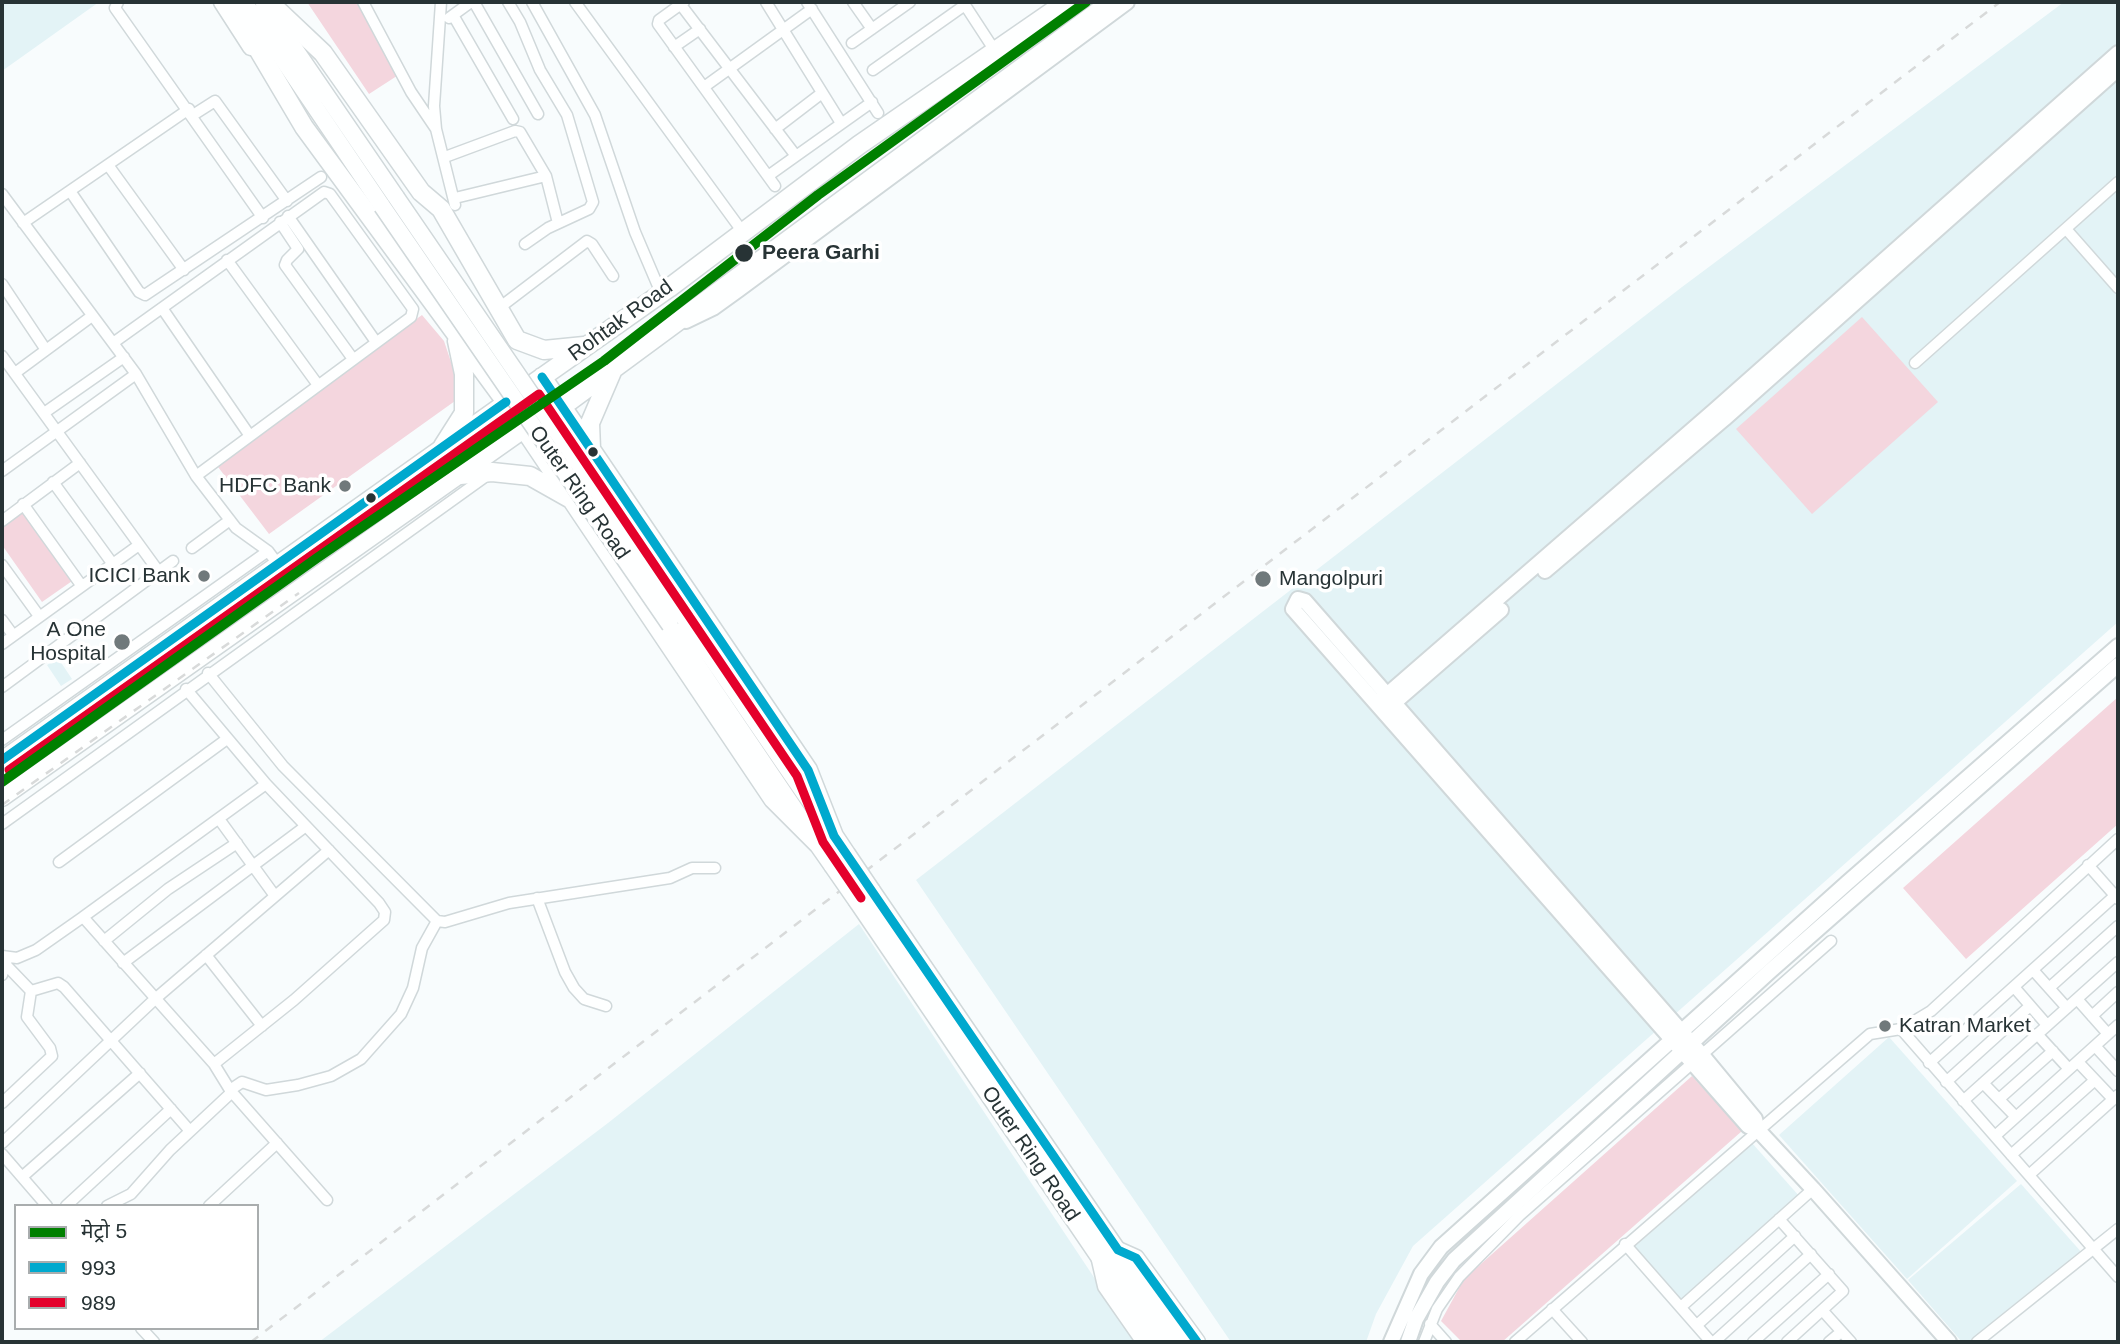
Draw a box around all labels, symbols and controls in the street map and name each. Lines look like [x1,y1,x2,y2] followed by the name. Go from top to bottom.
[762,240,880,266] place label: Peera Garhi
[733,242,755,264] marker: Peera Garhi
[564,275,678,367] street label: Rohtak Road
[523,421,635,565] street label: Outer Ring Road
[586,445,600,459] unlabelled marker
[219,473,331,499] place label: HDFC Bank
[337,478,353,494] marker: HDFC Bank
[364,491,378,505] unlabelled marker
[88,563,190,589] place label: ICICI Bank
[1279,566,1383,592] place label: Mangolpuri
[196,568,212,584] marker: ICICI Bank
[1253,569,1273,589] marker: Mangolpuri
[30,617,106,667] place label: A One Hospital
[112,632,132,652] marker: A One Hospital
[1899,1013,2031,1039] place label: Katran Market
[1877,1018,1893,1034] marker: Katran Market
[975,1082,1085,1226] street label: Outer Ring Road
[14,1204,259,1330] legend
[81,1219,127,1242] text: मेट्रो 5
[81,1256,116,1279] text: 993
[81,1291,116,1314] text: 989

